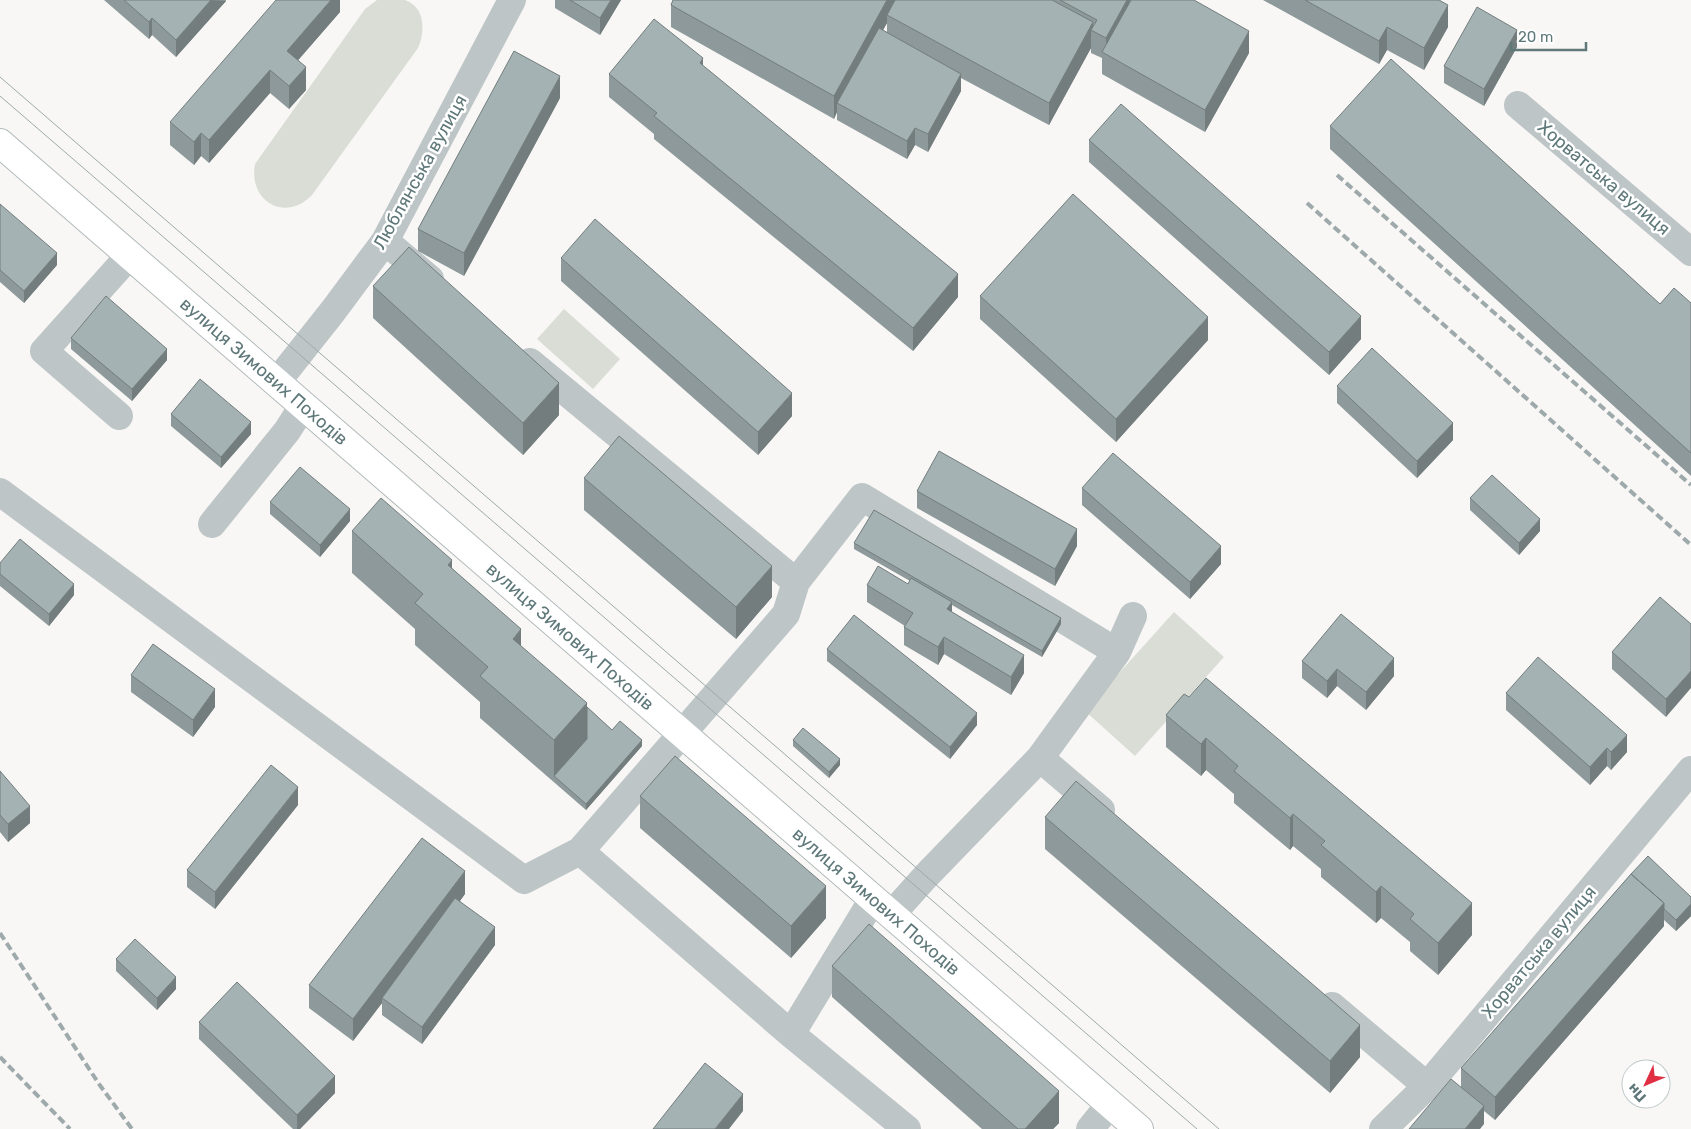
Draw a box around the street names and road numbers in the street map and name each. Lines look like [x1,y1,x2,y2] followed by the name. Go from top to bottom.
[368,91,472,253] street label: Люблянська вулиця
[1533,116,1675,240] street label: Хорватська вулиця
[175,293,352,450] street label: вулиця Зимових Походів
[482,558,658,715] street label: вулиця Зимових Походів
[788,823,965,980] street label: вулиця Зимових Походів
[1477,881,1601,1023] street label: Хорватська вулиця

